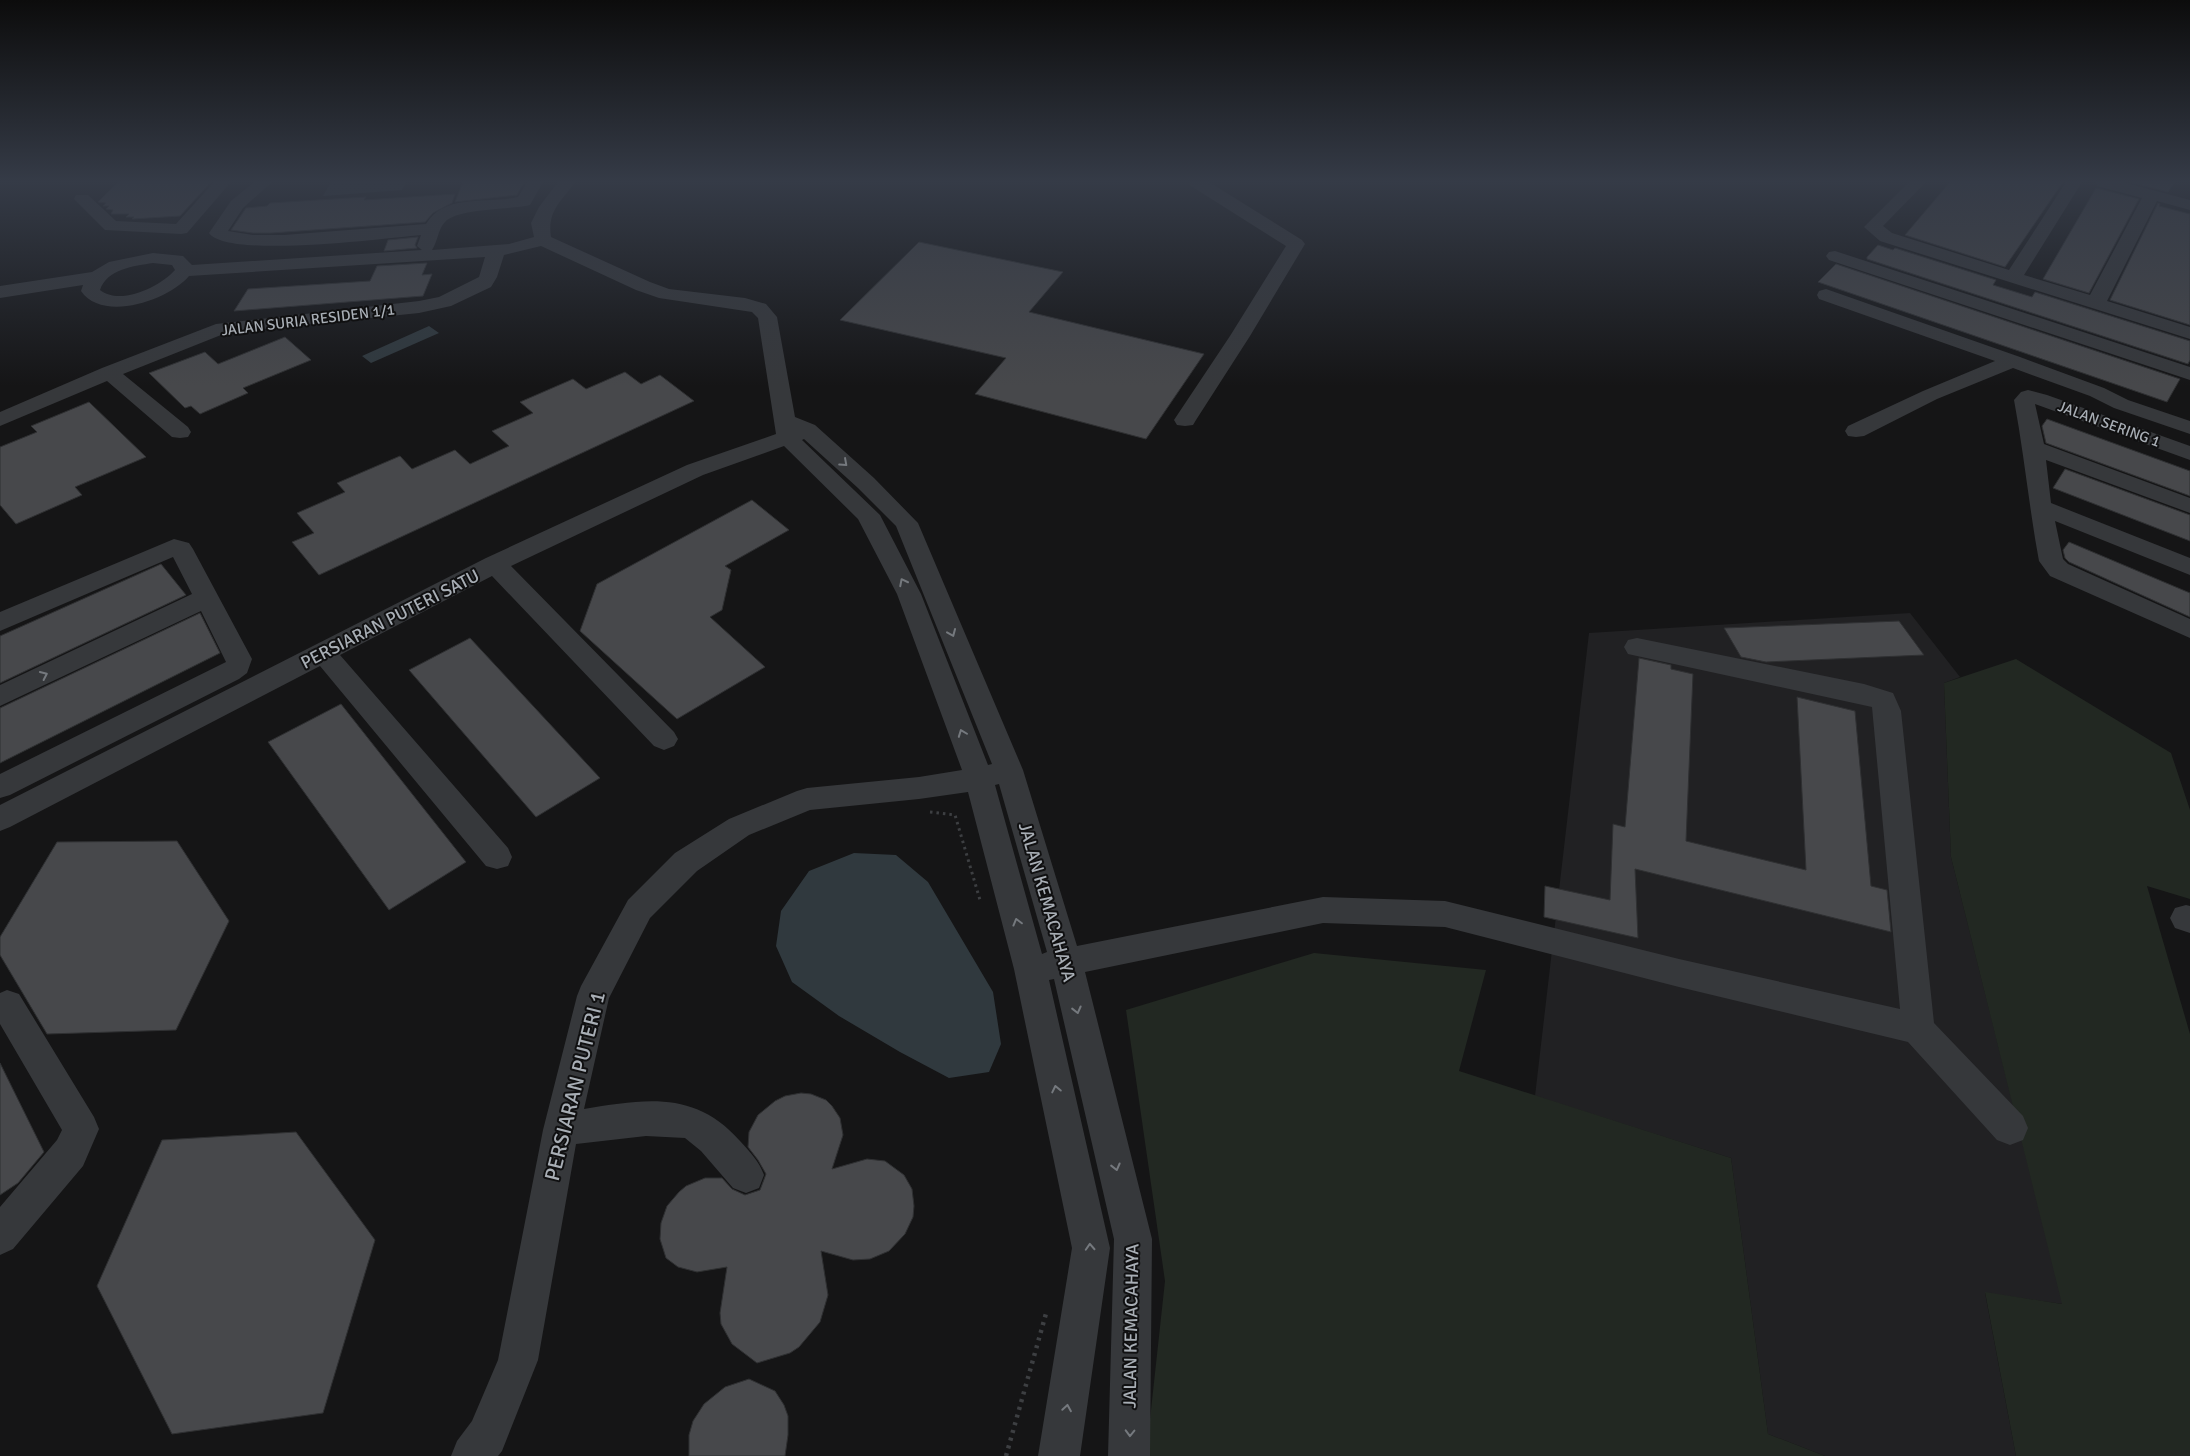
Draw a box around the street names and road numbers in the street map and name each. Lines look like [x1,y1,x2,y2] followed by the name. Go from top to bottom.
[220,300,396,340] street label: JALAN SURIA RESIDEN 1/1
[2055,397,2163,451] street label: JALAN SERING 1
[297,564,483,674] street label: PERSIARAN PUTERI SATU
[1014,820,1080,984] street label: JALAN KEMACAHAYA
[539,989,611,1183] street label: PERSIARAN PUTERI 1
[1119,1244,1143,1408] street label: JALAN KEMACAHAYA

